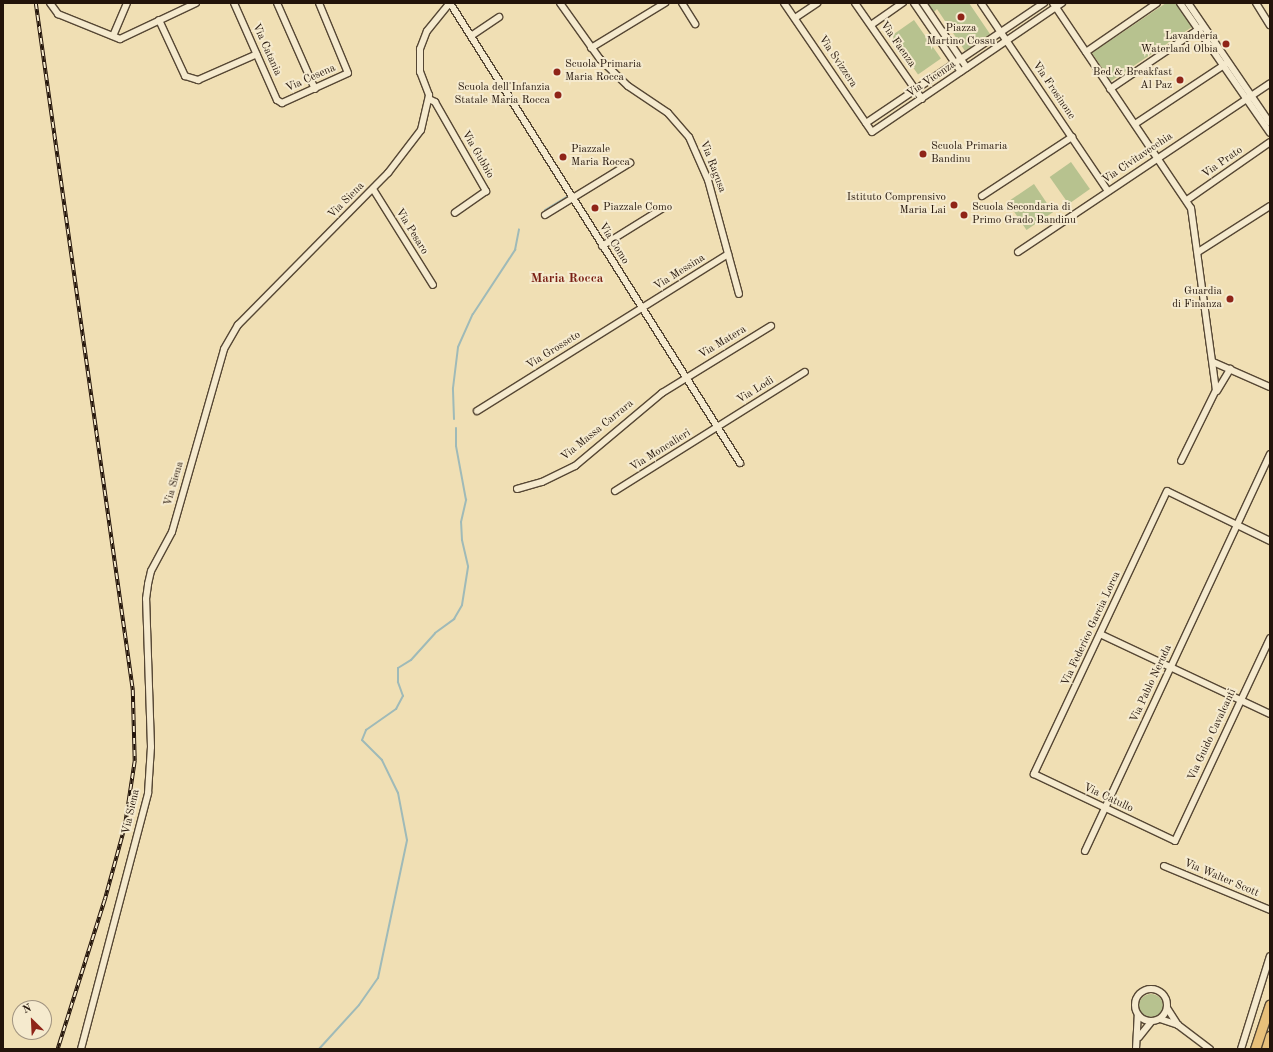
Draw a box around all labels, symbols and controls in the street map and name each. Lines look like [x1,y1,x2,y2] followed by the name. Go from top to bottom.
[956,12,966,22] marker: Piazza Martino Cossu
[876,20,918,70] street label: Via Faenza
[249,22,283,78] street label: Via Catania
[927,23,995,49] place label: Piazza Martino Cossu
[1140,31,1218,57] place label: Lavanderia Waterland Olbia
[815,34,859,90] street label: Via Svizzera
[1221,39,1231,49] marker: Lavanderia Waterland Olbia
[565,59,641,85] place label: Scuola Primaria Maria Rocca
[905,59,959,101] street label: Via Vicenza
[1029,60,1077,122] street label: Via Frosinone
[284,62,338,96] street label: Via Cesena
[552,67,562,77] marker: Scuola Primaria Maria Rocca
[1093,67,1172,93] place label: Bed & Breakfast Al Paz
[1175,75,1185,85] marker: Bed & Breakfast Al Paz
[454,82,550,108] place label: Scuola dell'Infanzia Statale Maria Rocca
[553,90,563,100] marker: Scuola dell'Infanzia Statale Maria Rocca
[458,129,496,181] street label: Via Gubbio
[1100,131,1176,187] street label: Via Civitavecchia
[696,139,728,195] street label: Via Ragusa
[931,141,1007,167] place label: Scuola Primaria Bandinu
[571,144,630,170] place label: Piazzale Maria Rocca
[1200,144,1246,182] street label: Via Prato
[918,149,928,159] marker: Scuola Primaria Bandinu
[558,152,568,162] marker: Piazzale Maria Rocca
[326,180,368,222] street label: Via Siena
[847,192,946,218] place label: Istituto Comprensivo Maria Lai
[949,200,959,210] marker: Istituto Comprensivo Maria Lai
[603,201,672,215] place label: Piazzale Como
[972,202,1076,228] place label: Scuola Secondaria di Primo Grado Bandinu
[590,203,600,213] marker: Piazzale Como
[392,207,430,257] street label: Via Pesaro
[959,210,969,220] marker: Scuola Secondaria di Primo Grado Bandinu
[595,221,631,267] street label: Via Como
[652,252,708,294] street label: Via Messina
[531,271,603,287] district label: Maria Rocca
[1172,286,1222,312] place label: Guardia di Finanza
[1225,294,1235,304] marker: Guardia di Finanza
[697,324,749,362] street label: Via Matera
[525,329,583,373] street label: Via Grosseto
[735,375,777,407] street label: Via Lodi
[559,398,637,464] street label: Via Massa Carrara
[628,427,694,475] street label: Via Moncalieri
[162,460,188,508] street label: Via Siena
[1060,570,1124,688] street label: Via Federico Garcia Lorca
[1128,643,1176,725] street label: Via Pablo Neruda
[1186,687,1240,783] street label: Via Guido Cavalcanti
[1081,782,1135,816] street label: Via Catullo
[120,788,144,836] street label: Via Siena
[1182,857,1260,901] street label: Via Walter Scott
[12,1000,52,1040] north arrow
[21,1003,33,1016] text: N

